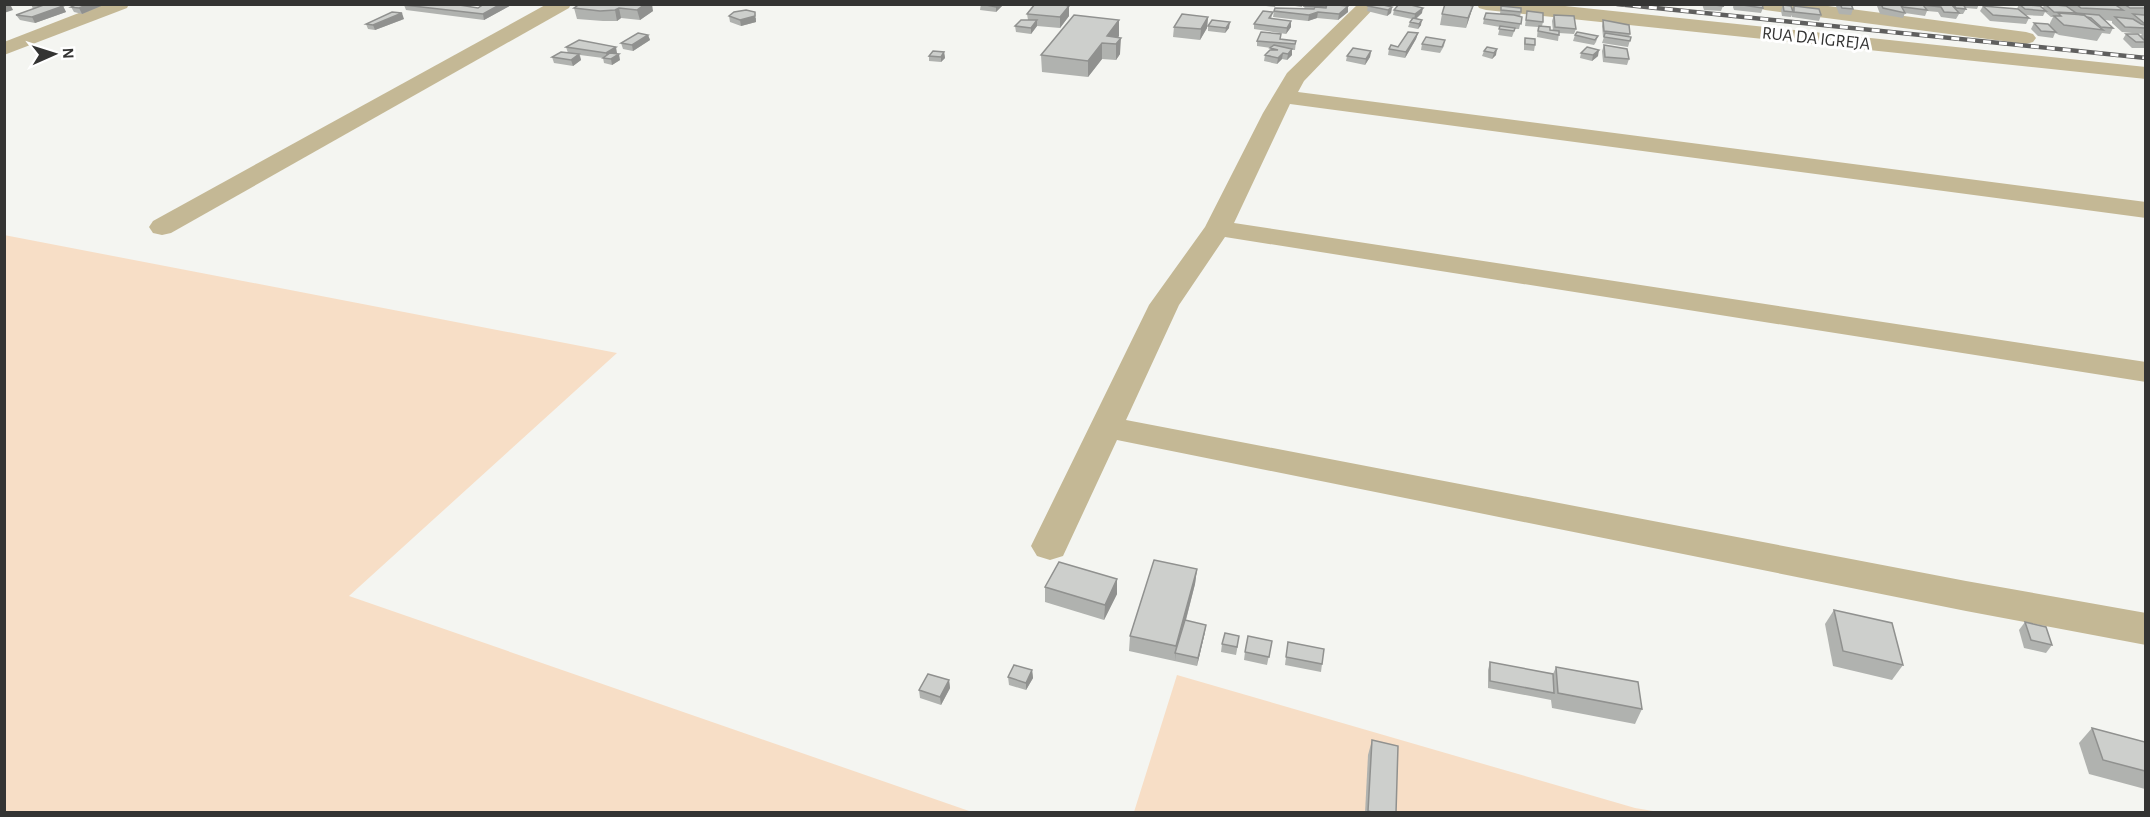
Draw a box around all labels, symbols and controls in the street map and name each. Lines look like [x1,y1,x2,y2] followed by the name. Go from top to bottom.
[24,24,84,84] north arrow
[1761,24,1872,54] street label: RUA DA IGREJA
[60,47,76,59] text: N

